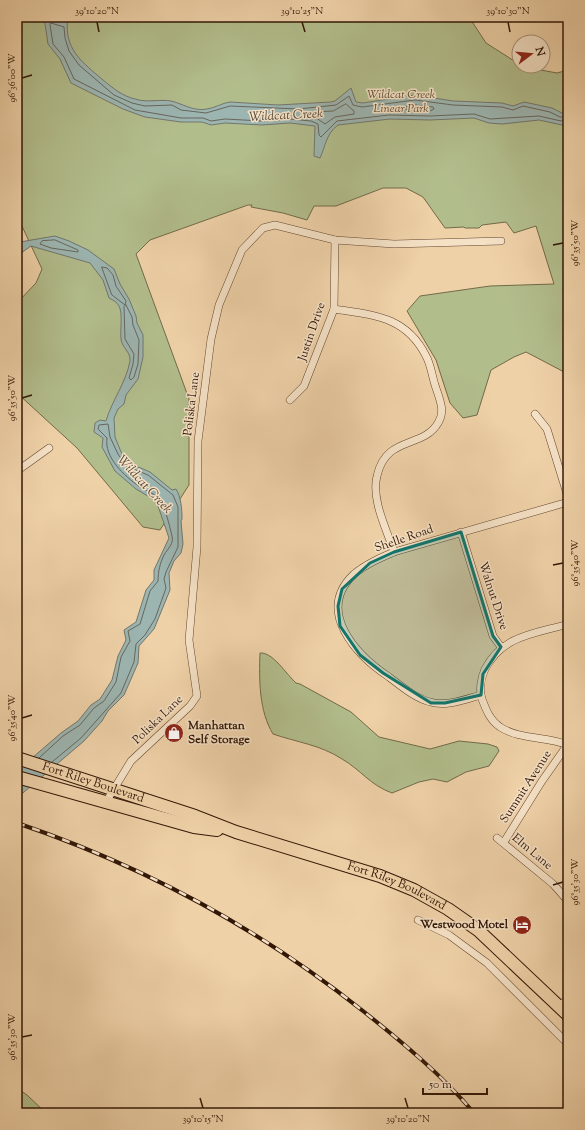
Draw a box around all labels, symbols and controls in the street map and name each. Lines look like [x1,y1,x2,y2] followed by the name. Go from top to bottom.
[75,4,119,19] text: 39°10'20"N
[281,4,323,19] text: 39°10'25"N
[486,4,530,19] text: 39°10'30"N
[511,34,551,74] north arrow
[530,44,549,58] text: N
[5,53,20,103] text: 96°36'00"W
[367,86,436,118] park label: Wildcat Creek Linear Park
[249,105,323,127] water label: Wildcat Creek
[568,220,583,266] text: 96°35'50"W
[293,300,331,365] street label: Justin Drive
[179,371,205,437] street label: Poliska Lane
[5,375,20,421] text: 96°35'50"W
[112,452,176,518] water label: Wildcat Creek
[372,520,436,557] street label: Shelle Road
[568,540,583,586] text: 96°35'40"W
[473,559,513,633] street label: Walnut Drive
[129,691,188,749] street label: Poliska Lane
[5,695,20,741] text: 96°35'40"W
[187,717,250,749] place label: Manhattan Self Storage
[163,722,185,744] shop icon: Manhattan Self Storage
[496,747,557,827] street label: Summit Avenue
[40,758,147,808] street label: Fort Riley Boulevard
[508,830,557,875] street label: Elm Lane
[345,857,450,915] street label: Fort Riley Boulevard
[568,859,583,905] text: 96°35'30"W
[511,914,533,936] hotel icon: Westwood Motel
[419,916,509,934] place label: Westwood Motel
[5,1014,20,1060] text: 96°35'30"W
[423,1070,487,1096] scale bar
[428,1076,452,1094] text: 50 m
[182,1112,224,1127] text: 39°10'15"N
[386,1112,430,1127] text: 39°10'20"N

